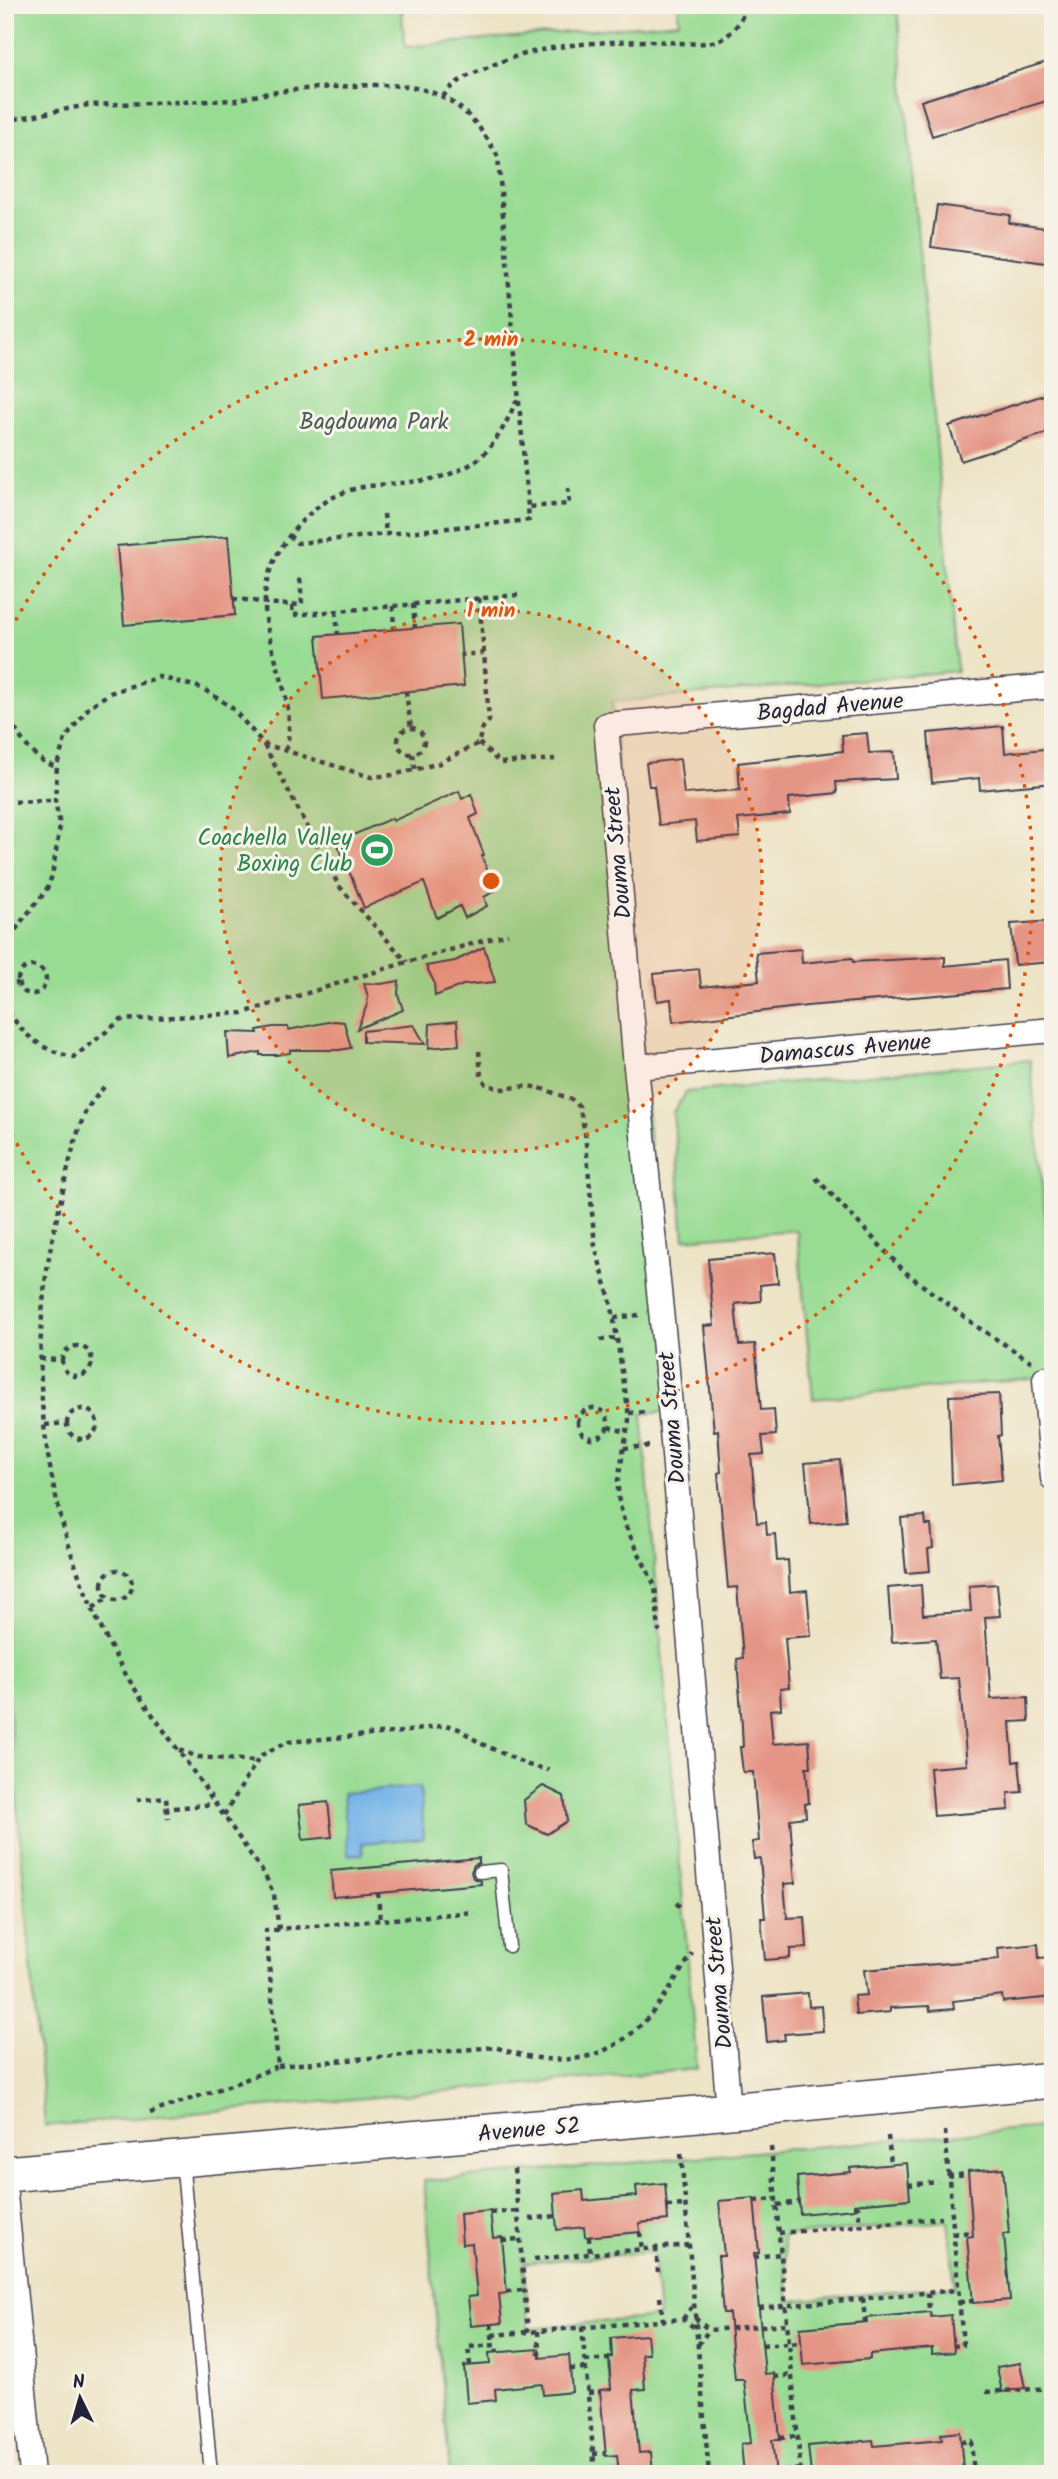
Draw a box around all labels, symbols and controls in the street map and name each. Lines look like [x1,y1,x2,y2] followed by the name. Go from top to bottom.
[464,324,518,357] text: 2 min
[299,405,449,441] park label: Bagdouma Park
[467,595,515,628] text: 1 min
[755,684,905,732] street label: Bagdad Avenue
[595,784,643,921] street label: Douma Street
[197,821,352,883] place label: Coachella Valley Boxing Club
[358,831,396,869] sports icon: Coachella Valley Boxing Club
[479,869,503,893] centre of rings
[758,1025,933,1075] street label: Damascus Avenue
[649,1349,697,1486] street label: Douma Street
[696,1914,744,2051] street label: Douma Street
[476,2109,582,2153] street label: Avenue 52
[46,2364,116,2434] north arrow
[71,2368,86,2399] text: N

